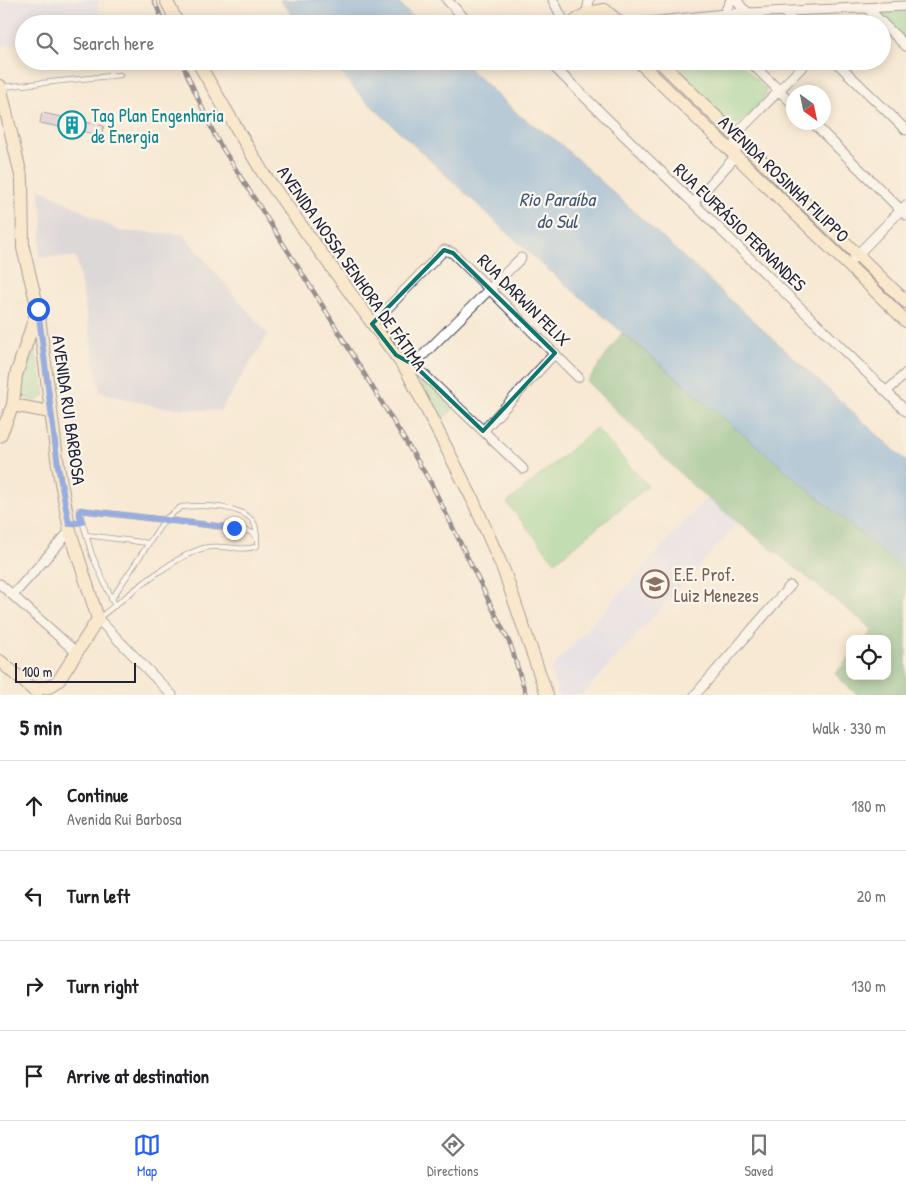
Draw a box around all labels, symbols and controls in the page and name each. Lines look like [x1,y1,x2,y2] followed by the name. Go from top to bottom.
[15,15,891,70] search box
[33,29,61,57] icon: search
[73,30,154,56] text: Search here
[786,85,831,130] north arrow
[91,103,223,149] place label: Tag Plan Engenharia de Energia
[57,110,87,140] building icon: Tag Plan Engenharia de Energia
[713,110,855,248] street label: AVENIDA ROSINHA FILIPPO
[668,157,812,297] street label: RUA EUFRÁSIO FERNANDES
[272,161,433,376] street label: AVENIDA NOSSA SENHORA DE FÁTIMA
[519,186,597,234] water label: Rio Paraíba do Sul
[472,248,576,352] street label: RUA DARWIN FELIX
[27,298,50,321] route start
[46,334,92,487] street label: AVENIDA RUI BARBOSA
[223,517,246,540] route end
[674,562,759,608] place label: E.E. Prof. Luiz Menezes
[640,569,670,599] school or university icon: E.E. Prof. Luiz Menezes
[846,635,891,680] map controls
[846,635,891,680] button: locate
[15,660,136,683] scale bar
[22,662,52,681] text: 100 m
[20,713,62,742] text: 5 min
[812,717,886,739] text: Walk · 330 m
[67,782,128,808] text: Continue
[20,792,48,820] icon: ahead
[852,795,886,817] text: 180 m
[67,808,182,830] text: Avenida Rui Barbosa
[20,882,48,910] icon: left
[67,883,130,909] text: Turn left
[857,885,886,907] text: 20 m
[20,972,48,1000] icon: right
[67,973,138,999] text: Turn right
[851,975,886,997] text: 130 m
[20,1062,48,1090] icon: arrive
[67,1063,209,1089] text: Arrive at destination
[133,1131,161,1180] tab: Map
[427,1131,478,1180] tab: Directions
[744,1131,773,1180] tab: Saved

